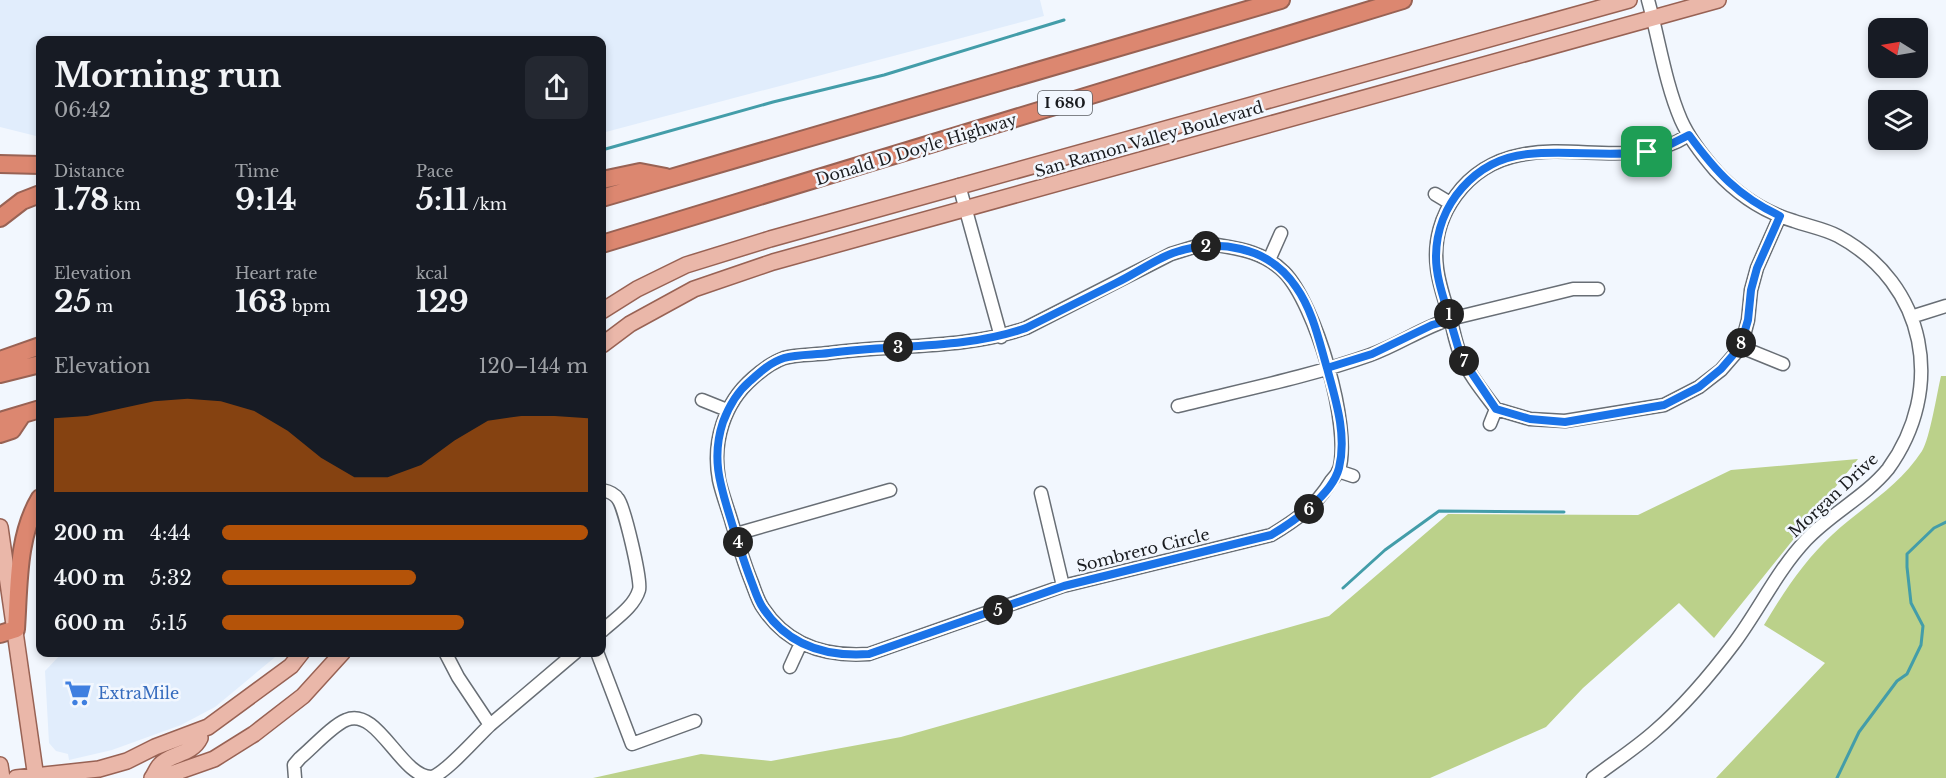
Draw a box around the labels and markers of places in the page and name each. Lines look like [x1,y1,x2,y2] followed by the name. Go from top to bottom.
[1621,126,1672,177] pin
[1191,231,1221,261] pin: 2
[1434,299,1464,329] pin: 1
[1726,328,1756,358] pin: 8
[883,332,913,362] pin: 3
[1449,346,1479,376] pin: 7
[1294,494,1324,524] pin: 6
[723,527,753,557] pin: 4
[983,595,1013,625] pin: 5
[63,678,93,708] supermarket icon: ExtraMile
[98,683,179,703] place label: ExtraMile

